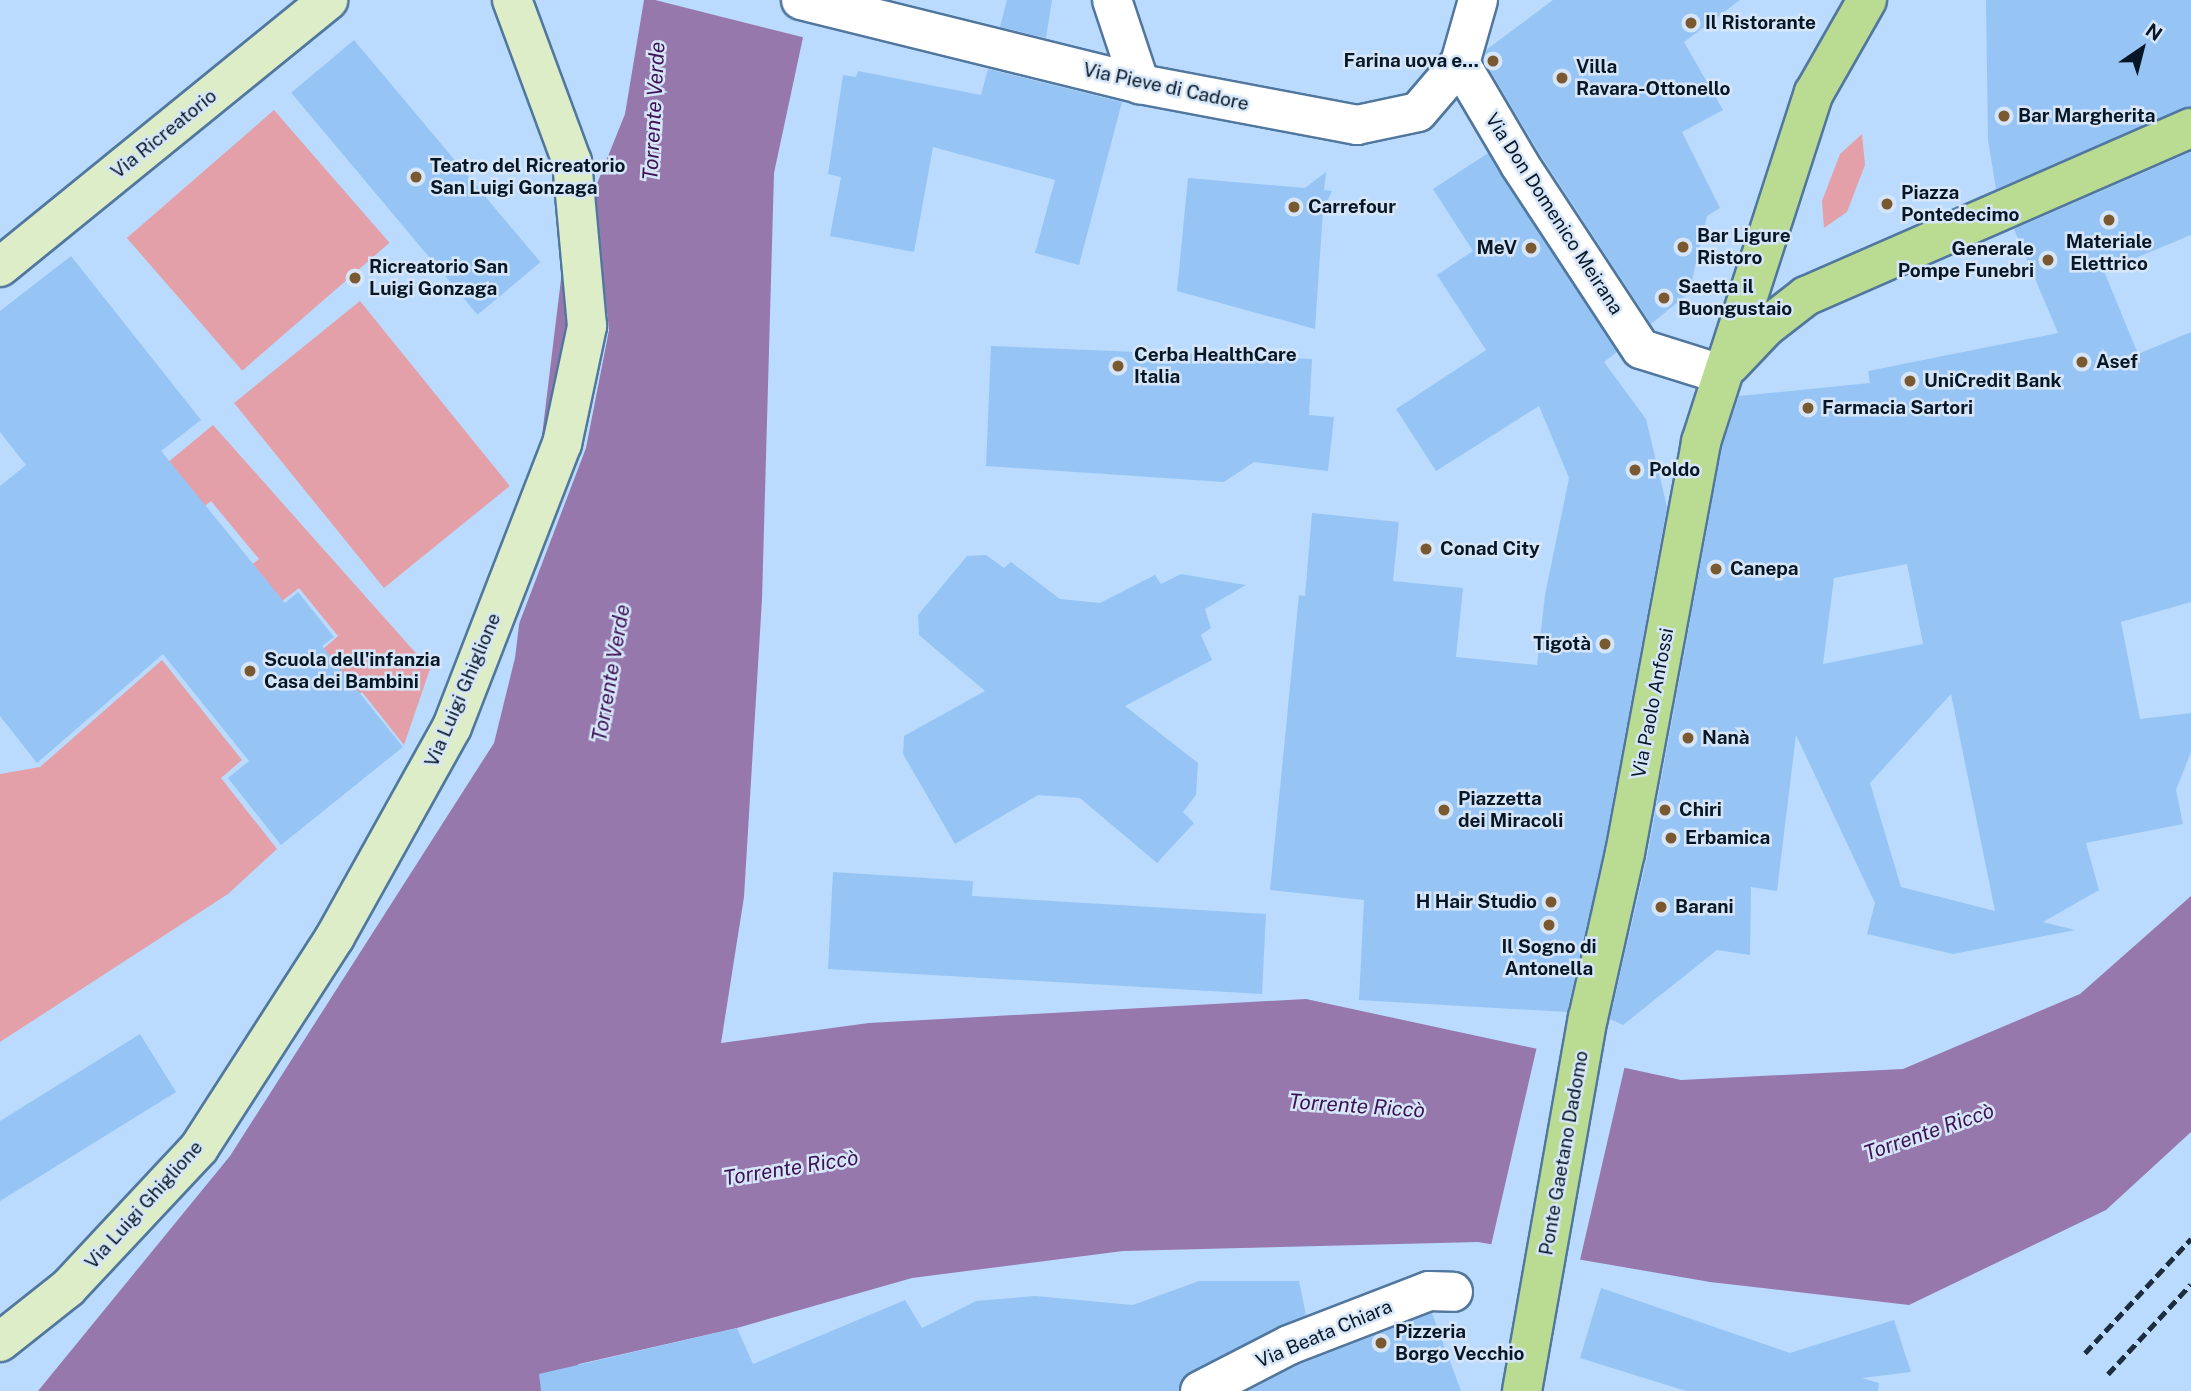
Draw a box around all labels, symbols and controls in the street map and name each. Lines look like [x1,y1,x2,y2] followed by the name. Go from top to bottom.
[1705,12,1816,34] place label: Il Ristorante
[2107,14,2177,84] north arrow
[1683,15,1699,31] marker: Il Ristorante
[2142,19,2166,45] text: N
[638,41,670,181] water label: Torrente Verde
[1343,50,1479,72] place label: Farina uova e...
[1485,53,1501,69] marker: Farina uova e...
[1576,56,1730,100] place label: Villa Ravara-Ottonello
[1081,58,1251,116] street label: Via Pieve di Cadore
[1554,70,1570,86] marker: Villa Ravara-Ottonello
[107,85,221,183] street label: Via Ricreatorio
[2018,105,2155,127] place label: Bar Margherita
[1996,108,2012,124] marker: Bar Margherita
[1480,109,1628,319] street label: Via Don Domenico Meirana
[430,155,626,199] place label: Teatro del Ricreatorio San Luigi Gonzaga
[408,169,424,185] marker: Teatro del Ricreatorio San Luigi Gonzaga
[1901,182,2019,226] place label: Piazza Pontedecimo
[1308,196,1396,218] place label: Carrefour
[1879,196,1895,212] marker: Piazza Pontedecimo
[1286,199,1302,215] marker: Carrefour
[2101,212,2117,228] marker: Materiale Elettrico
[1697,225,1791,269] place label: Bar Ligure Ristoro
[2066,231,2152,275] place label: Materiale Elettrico
[1477,237,1517,259] place label: MeV
[1898,238,2034,282] place label: Generale Pompe Funebri
[1675,239,1691,255] marker: Bar Ligure Ristoro
[1523,240,1539,256] marker: MeV
[2040,252,2056,268] marker: Generale Pompe Funebri
[369,256,508,300] place label: Ricreatorio San Luigi Gonzaga
[347,270,363,286] marker: Ricreatorio San Luigi Gonzaga
[1678,276,1792,320] place label: Saetta il Buongustaio
[1656,290,1672,306] marker: Saetta il Buongustaio
[1134,344,1297,388] place label: Cerba HealthCare Italia
[2096,351,2138,373] place label: Asef
[2074,354,2090,370] marker: Asef
[1108,356,1128,376] marker: Cerba HealthCare Italia
[1924,370,2061,392] place label: UniCredit Bank
[1902,373,1918,389] marker: UniCredit Bank
[1822,397,1973,419] place label: Farmacia Sartori
[1800,400,1816,416] marker: Farmacia Sartori
[1649,459,1700,481] place label: Poldo
[1627,462,1643,478] marker: Poldo
[1440,538,1540,560] place label: Conad City
[1418,541,1434,557] marker: Conad City
[1730,558,1799,580] place label: Canepa
[1708,561,1724,577] marker: Canepa
[586,602,636,744] water label: Torrente Verde
[420,610,506,770] street label: Via Luigi Ghiglione
[1627,626,1679,780] street label: Via Paolo Anfossi
[1533,633,1591,655] place label: Tigotà
[1597,636,1613,652] marker: Tigotà
[264,649,441,693] place label: Scuola dell'infanzia Casa dei Bambini
[242,663,258,679] marker: Scuola dell'infanzia Casa dei Bambini
[1702,727,1750,749] place label: Nanà
[1680,730,1696,746] marker: Nanà
[1458,788,1563,832] place label: Piazzetta dei Miracoli
[1679,799,1722,821] place label: Chiri
[1436,802,1452,818] marker: Piazzetta dei Miracoli
[1657,802,1673,818] marker: Chiri
[1685,827,1770,849] place label: Erbamica
[1663,830,1679,846] marker: Erbamica
[1416,891,1537,913] place label: H Hair Studio
[1543,894,1559,910] marker: H Hair Studio
[1675,896,1733,918] place label: Barani
[1653,899,1669,915] marker: Barani
[1541,917,1557,933] marker: Il Sogno di Antonella
[1501,936,1597,980] place label: Il Sogno di Antonella
[1535,1049,1593,1257] street label: Ponte Gaetano Dadomo
[1288,1089,1426,1123] water label: Torrente Riccò
[1860,1098,1998,1166] water label: Torrente Riccò
[80,1136,208,1274] street label: Via Luigi Ghiglione
[722,1145,860,1191] water label: Torrente Riccò
[1253,1295,1395,1373] street label: Via Beata Chiara
[1395,1321,1525,1365] place label: Pizzeria Borgo Vecchio
[1373,1335,1389,1351] marker: Pizzeria Borgo Vecchio

